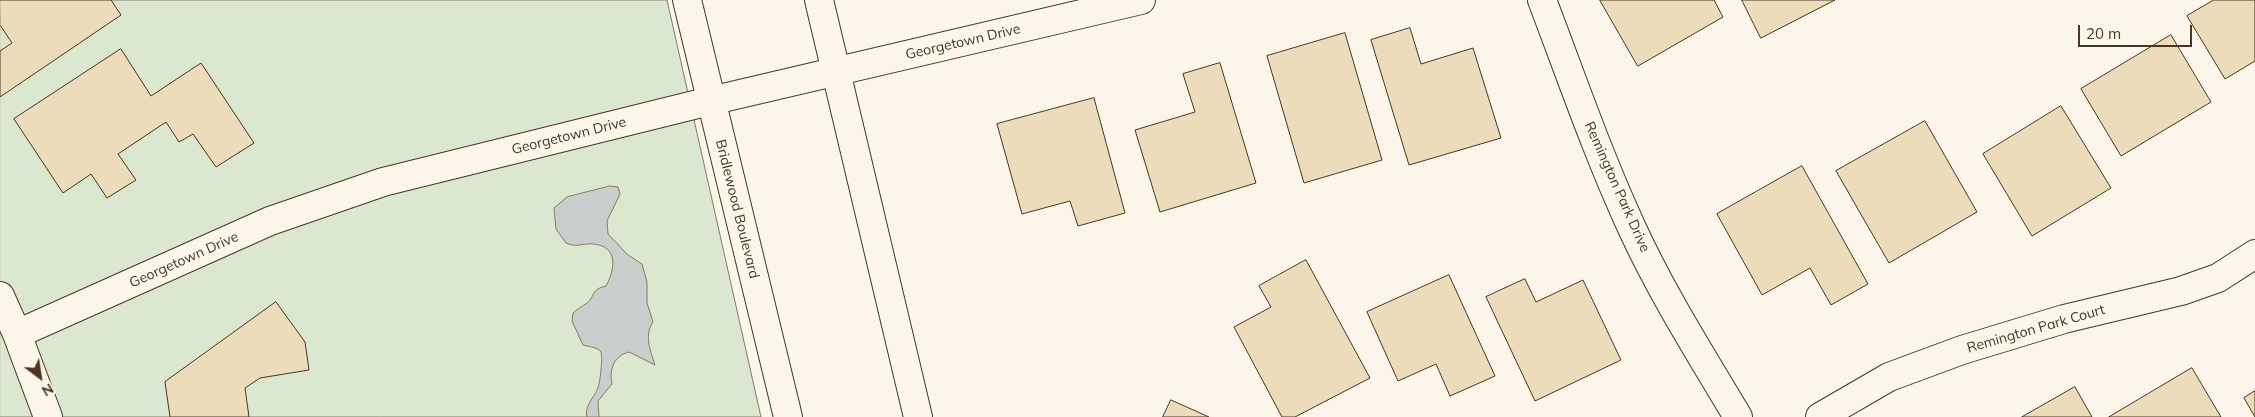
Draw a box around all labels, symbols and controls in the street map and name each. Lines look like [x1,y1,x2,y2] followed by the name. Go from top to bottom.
[2080,15,2194,47] scale bar
[904,21,1022,63] street label: Georgetown Drive
[2086,24,2121,43] text: 20 m
[510,114,628,158] street label: Georgetown Drive
[1581,119,1653,255] street label: Remington Park Drive
[712,138,762,280] street label: Bridlewood Boulevard
[127,228,241,292] street label: Georgetown Drive
[1965,301,2107,357] street label: Remington Park Court
[15,352,65,402] north arrow
[39,379,57,400] text: N

